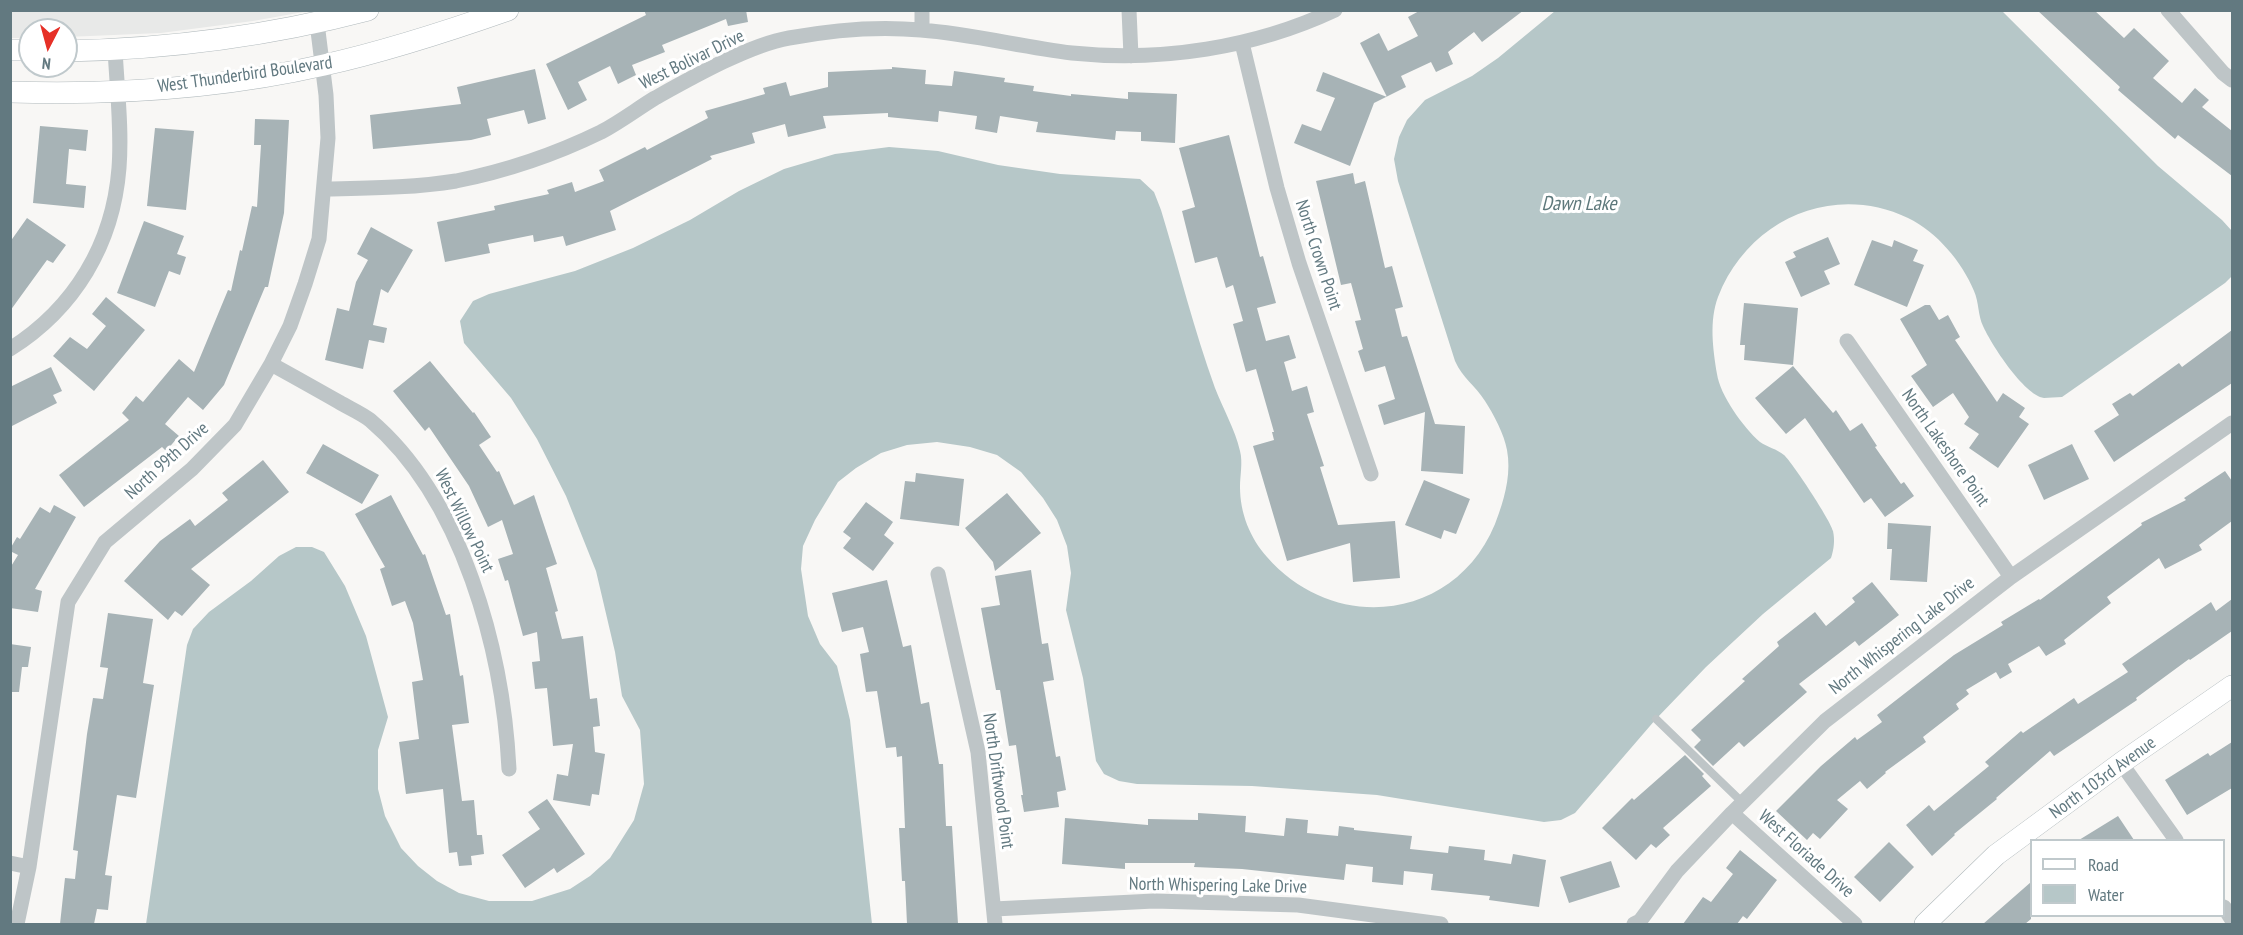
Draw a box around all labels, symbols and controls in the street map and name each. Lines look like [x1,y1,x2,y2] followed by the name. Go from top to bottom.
[18,18,78,78] north arrow
[636,25,748,95] street label: West Bolivar Drive
[156,52,334,98] street label: West Thunderbird Boulevard
[41,54,52,74] text: N
[1541,192,1617,216] water label: Dawn Lake
[1290,197,1346,313] street label: North Crown Point
[1897,385,1993,511] street label: North Lakeshore Point
[121,418,213,504] street label: North 99th Drive
[430,466,498,576] street label: West Willow Point
[1825,573,1979,699] street label: North Whispering Lake Drive
[978,712,1018,850] street label: North Driftwood Point
[2046,732,2160,824] street label: North 103rd Avenue
[1754,806,1858,902] street label: West Floriade Drive
[2030,839,2225,917] legend
[2088,853,2119,876] text: Road
[1129,874,1307,898] street label: North Whispering Lake Drive
[2088,883,2124,906] text: Water

